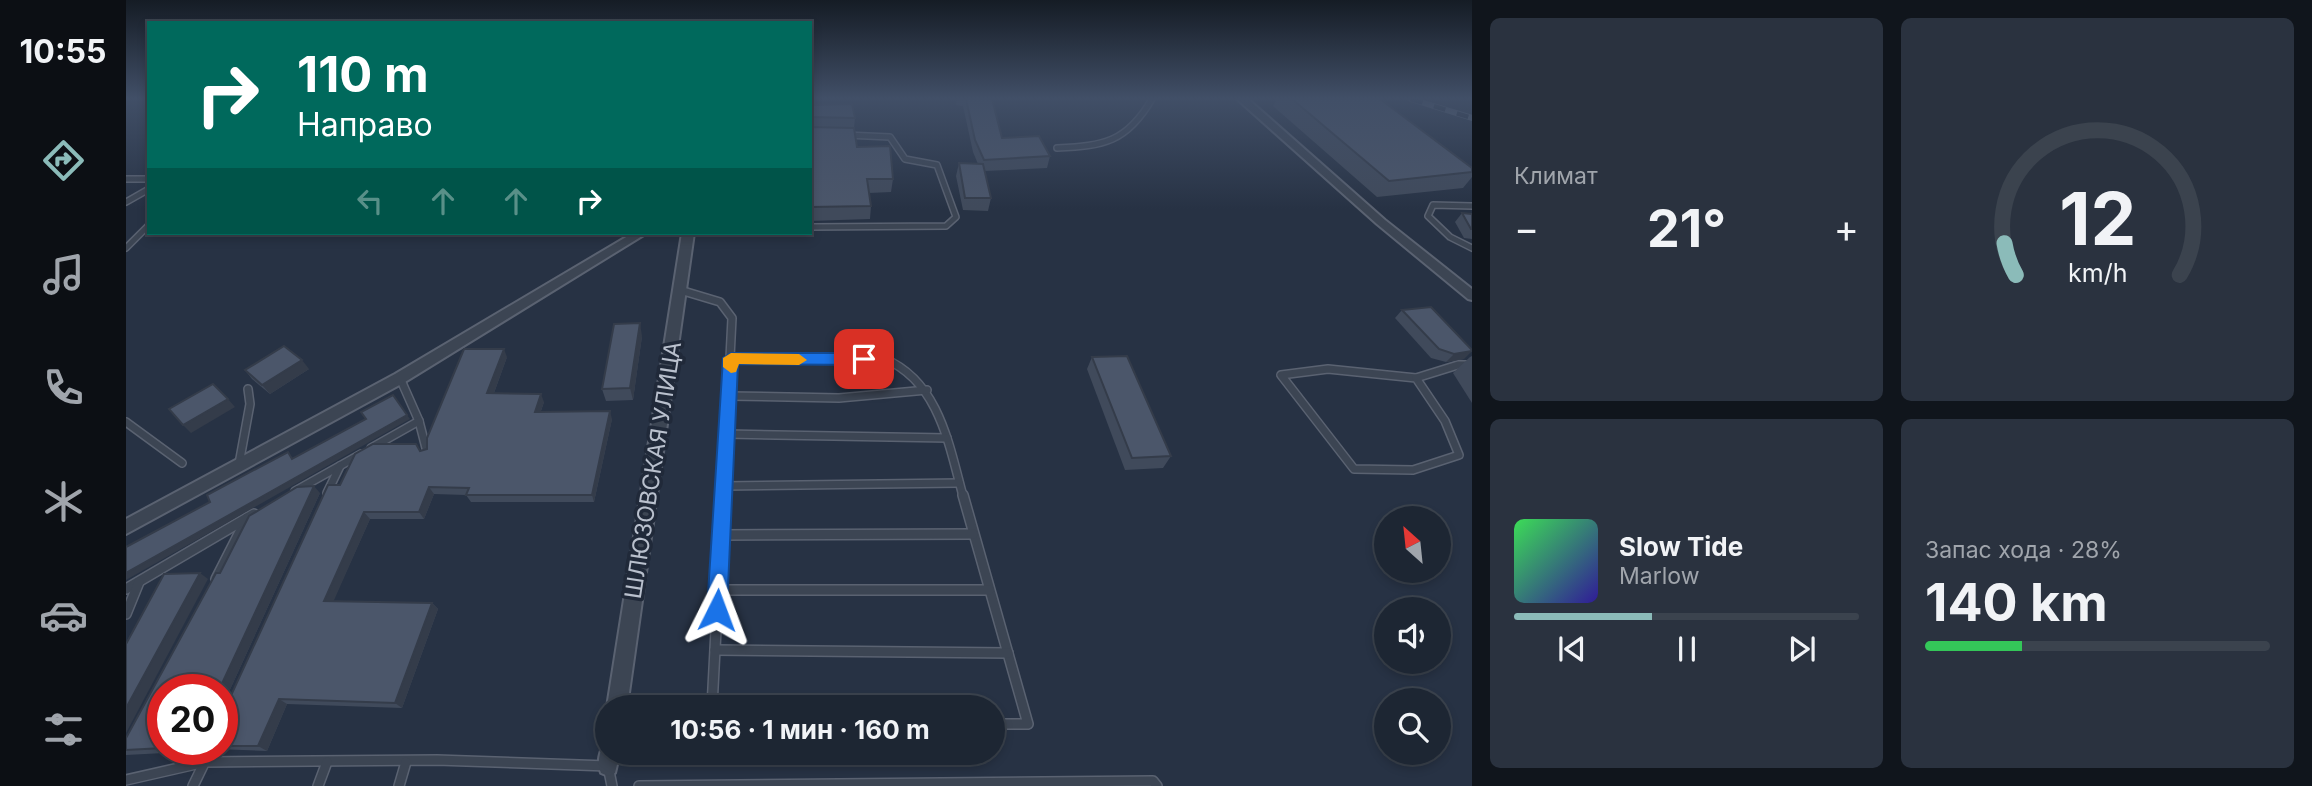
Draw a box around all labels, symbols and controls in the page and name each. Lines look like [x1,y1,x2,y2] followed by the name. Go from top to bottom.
[20,32,106,71] text: 10:55
[297,45,429,104] text: 110 m
[182,49,273,140] icon: right
[297,105,433,144] text: Направо
[39,136,88,185] icon: directions
[1514,162,1598,190] text: Климат
[2059,175,2136,264] text: 12
[351,182,389,220] icon: left
[424,182,462,220] icon: ahead
[497,182,535,220] icon: ahead
[570,182,608,220] icon: right
[1647,197,1726,260] text: 21°
[1514,205,1539,251] text: −
[1834,205,1859,251] text: +
[39,250,88,299] icon: music
[2068,258,2127,288] text: km/h
[834,329,894,389] pin
[619,339,687,601] street label: ШЛЮЗОВСКАЯ УЛИЦА
[845,340,883,378] icon: arrive
[39,363,88,412] icon: phone
[39,477,88,526] icon: climate
[1374,506,1451,583] north arrow
[1374,506,1451,765] map controls
[1619,531,1743,562] text: Slow Tide
[1925,536,2122,564] text: Запас хода · 28%
[1619,562,1699,590] text: Marlow
[1925,571,2108,634] text: 140 km
[680,573,754,647] position arrow
[39,591,88,640] icon: car
[1374,597,1451,674] button: sound
[1553,630,1591,668] icon: previous
[1668,630,1706,668] icon: pause
[1783,630,1821,668] icon: next
[147,674,238,765] speed limit sign: 20
[1374,688,1451,765] button: search
[39,705,88,754] icon: filters
[670,714,930,745] text: 10:56 · 1 мин · 160 m

